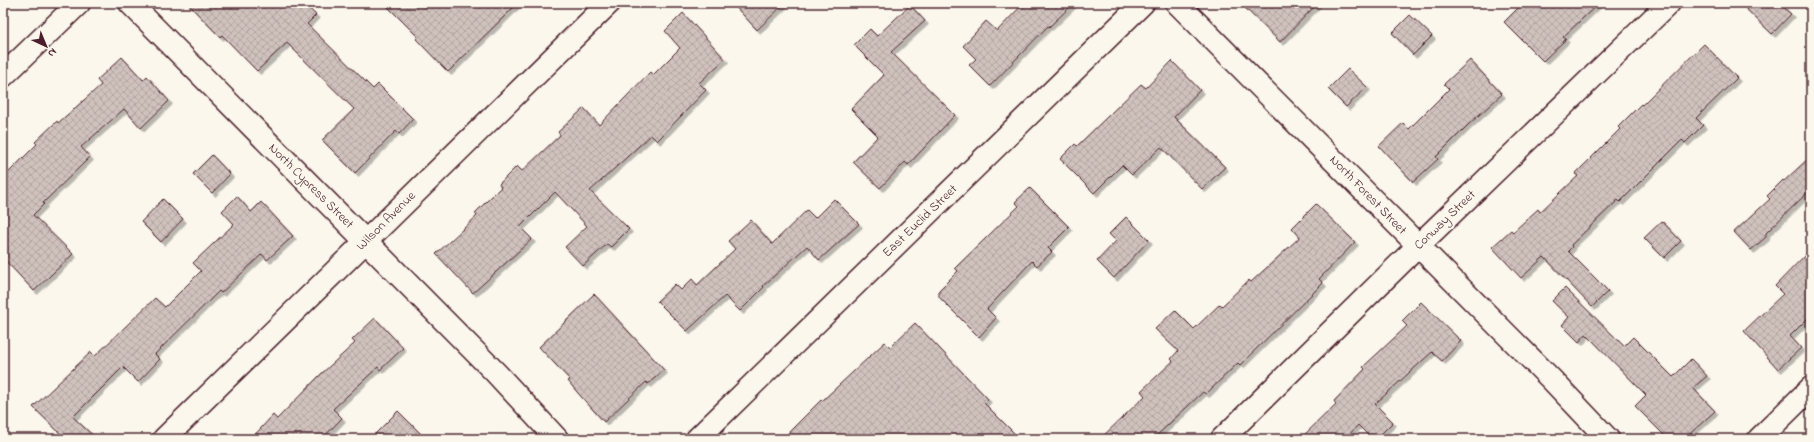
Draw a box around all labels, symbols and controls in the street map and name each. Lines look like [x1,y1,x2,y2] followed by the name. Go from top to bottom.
[26,26,66,66] north arrow
[44,44,60,61] text: N
[263,139,358,234] street label: North Cypress Street
[1325,151,1411,240] street label: North Forest Street
[878,180,962,262] street label: East Euclid Street
[1410,185,1481,255] street label: Conway Street
[352,187,420,255] street label: Wilson Avenue

